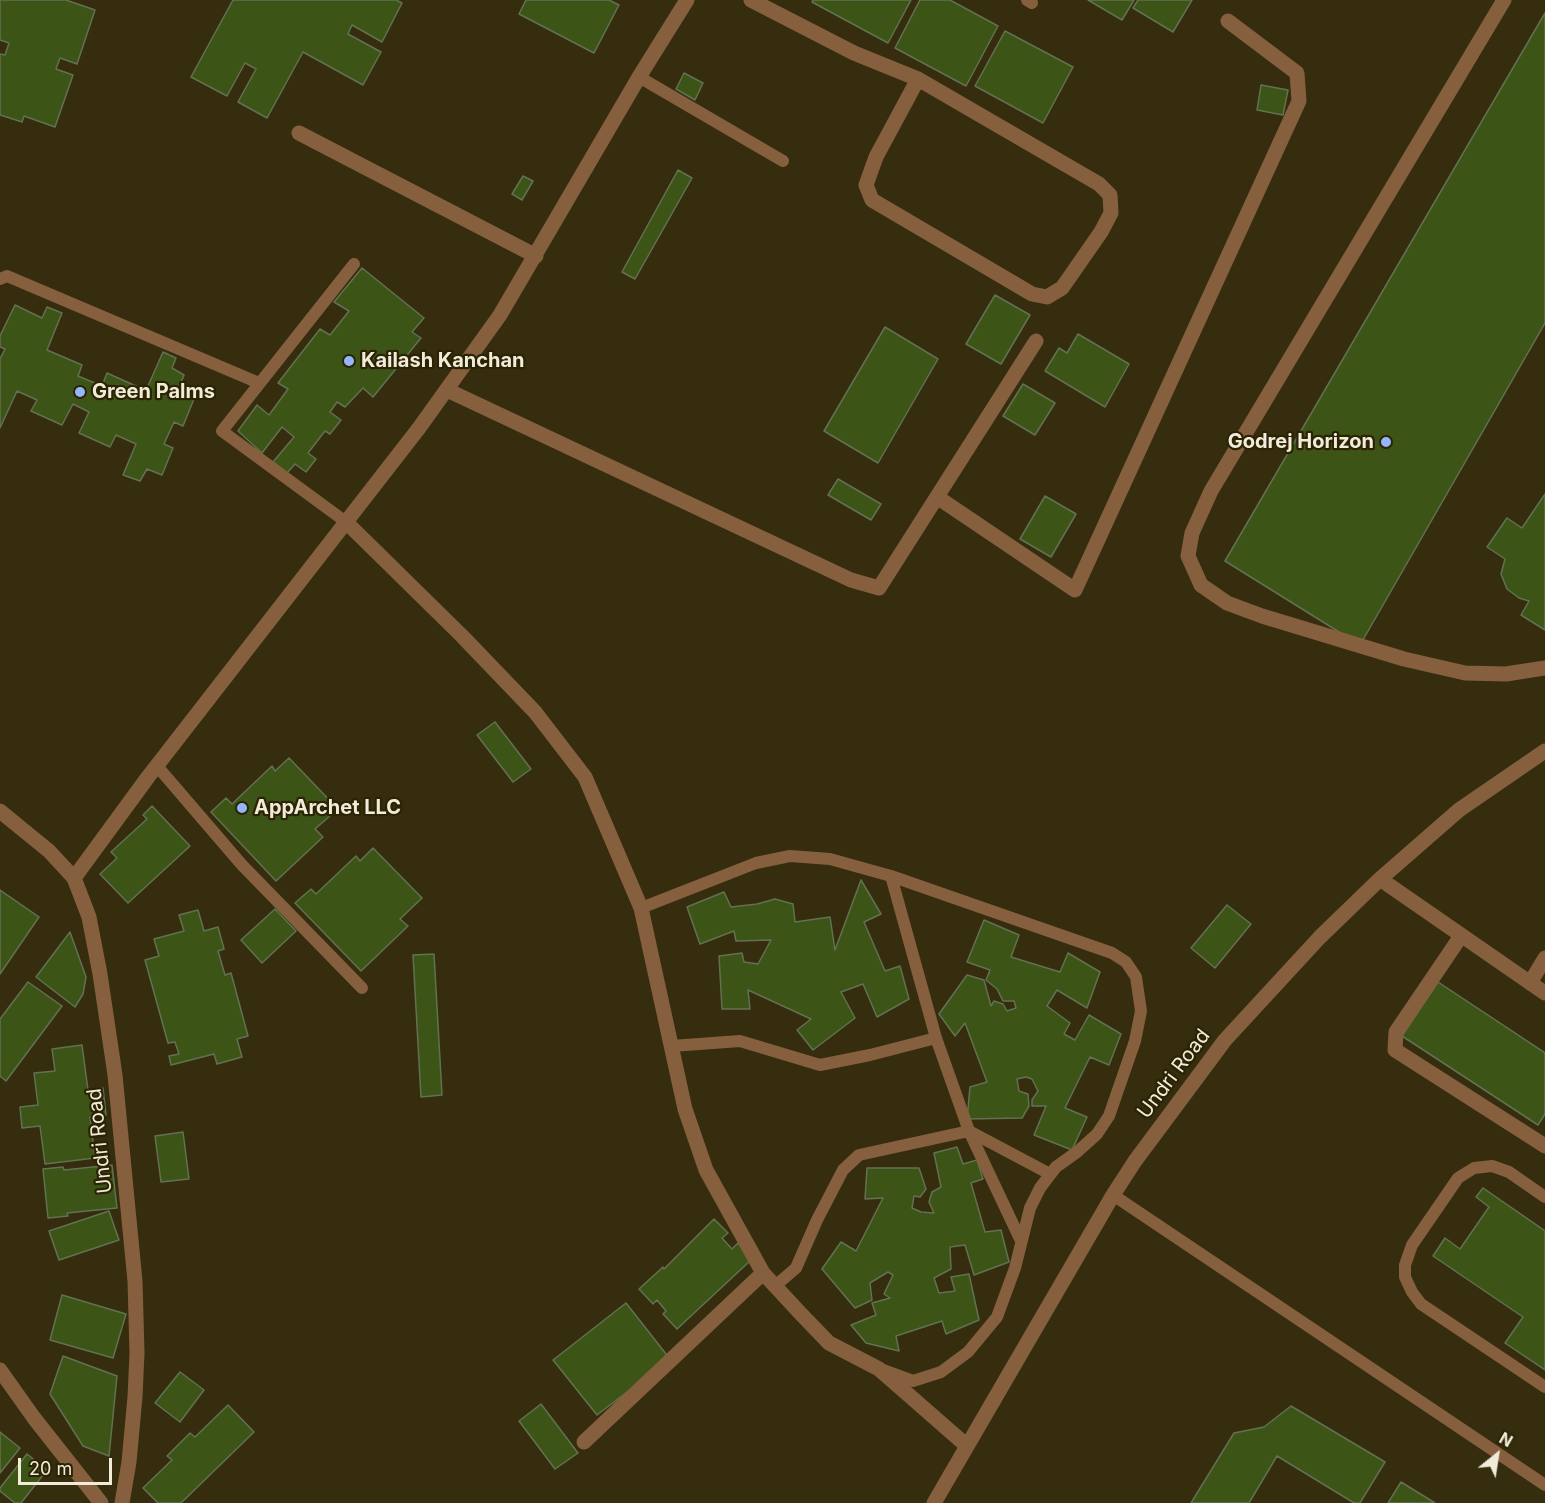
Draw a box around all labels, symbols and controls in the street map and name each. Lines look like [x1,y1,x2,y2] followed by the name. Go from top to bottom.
[361,349,525,373] place label: Kailash Kanchan
[342,354,356,368] marker: Kailash Kanchan
[92,380,215,404] place label: Green Palms
[73,385,87,399] marker: Green Palms
[1228,430,1374,454] place label: Godrej Horizon
[1379,435,1393,449] marker: Godrej Horizon
[254,796,401,820] place label: AppArchet LLC
[235,801,249,815] marker: AppArchet LLC
[1133,1025,1215,1123] street label: Undri Road
[83,1087,117,1195] street label: Undri Road
[1467,1425,1527,1485] north arrow
[1496,1428,1516,1451] text: N
[21,1446,116,1484] scale bar
[29,1458,72,1479] text: 20 m

